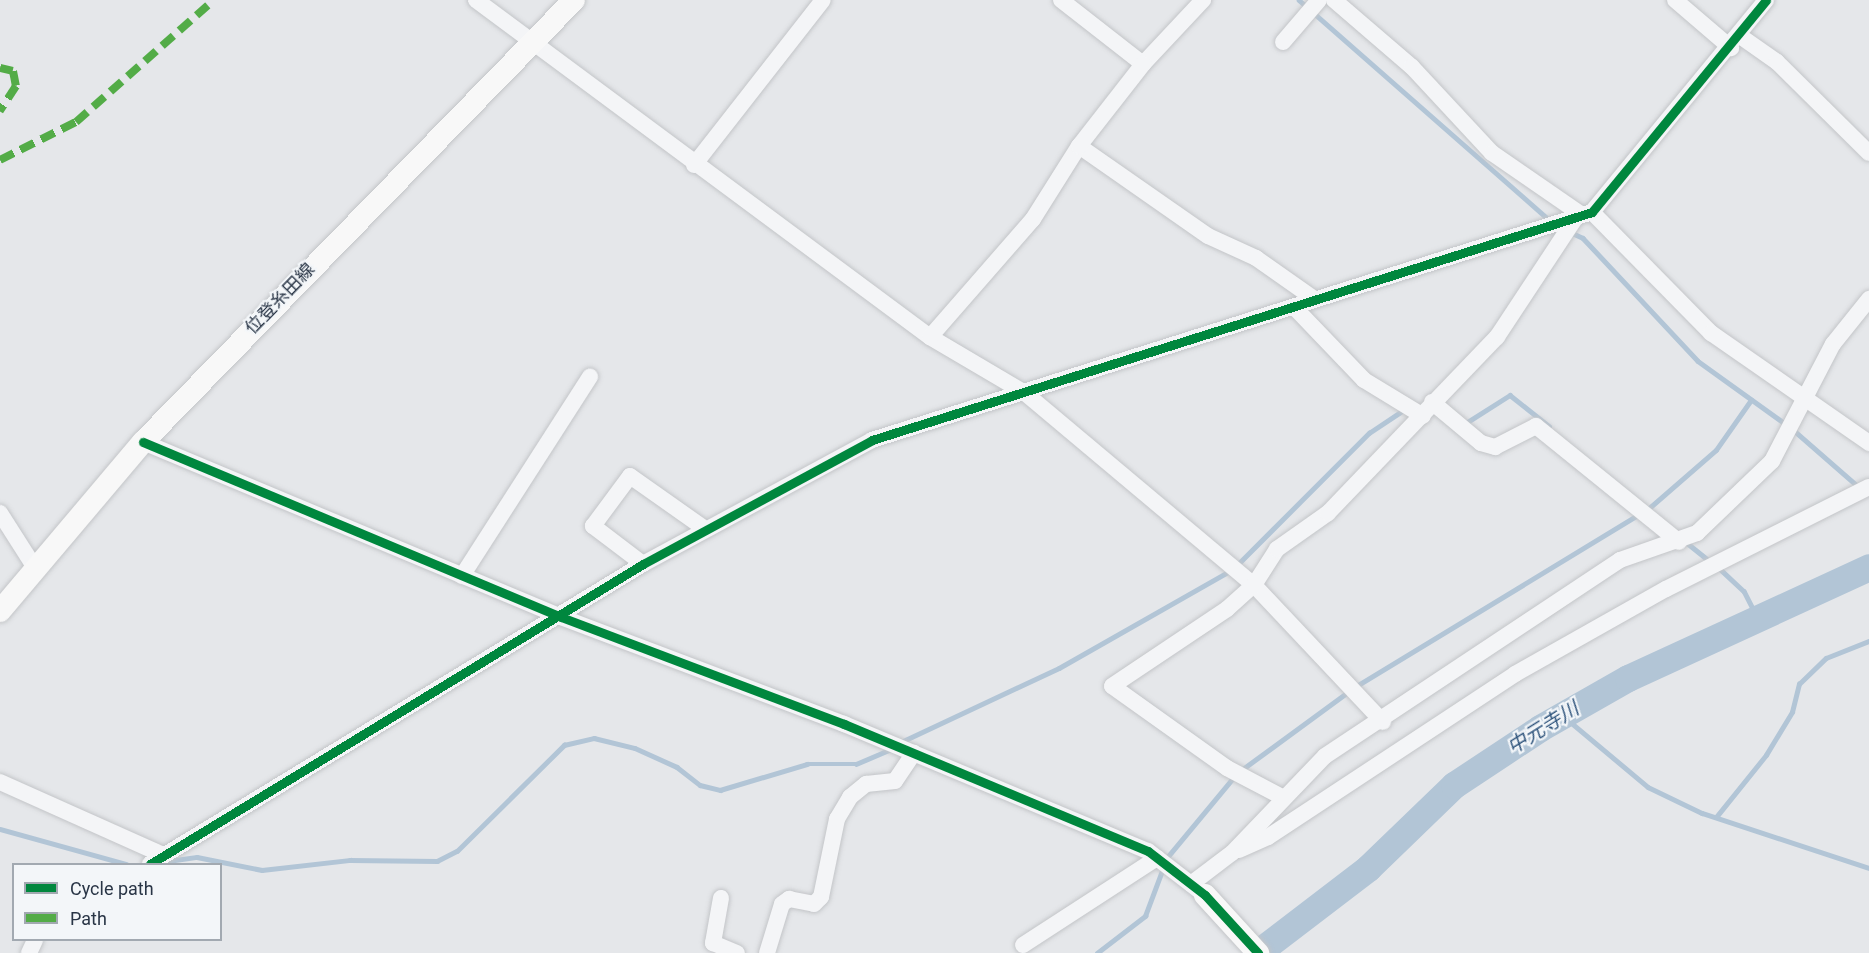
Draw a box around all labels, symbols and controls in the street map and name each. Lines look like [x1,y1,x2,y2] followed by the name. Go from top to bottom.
[241,259,319,339] street label: 位登糸田線
[1503,697,1583,759] water label: 中元寺川
[12,863,222,941] legend
[70,878,154,899] text: Cycle path
[70,908,107,929] text: Path

